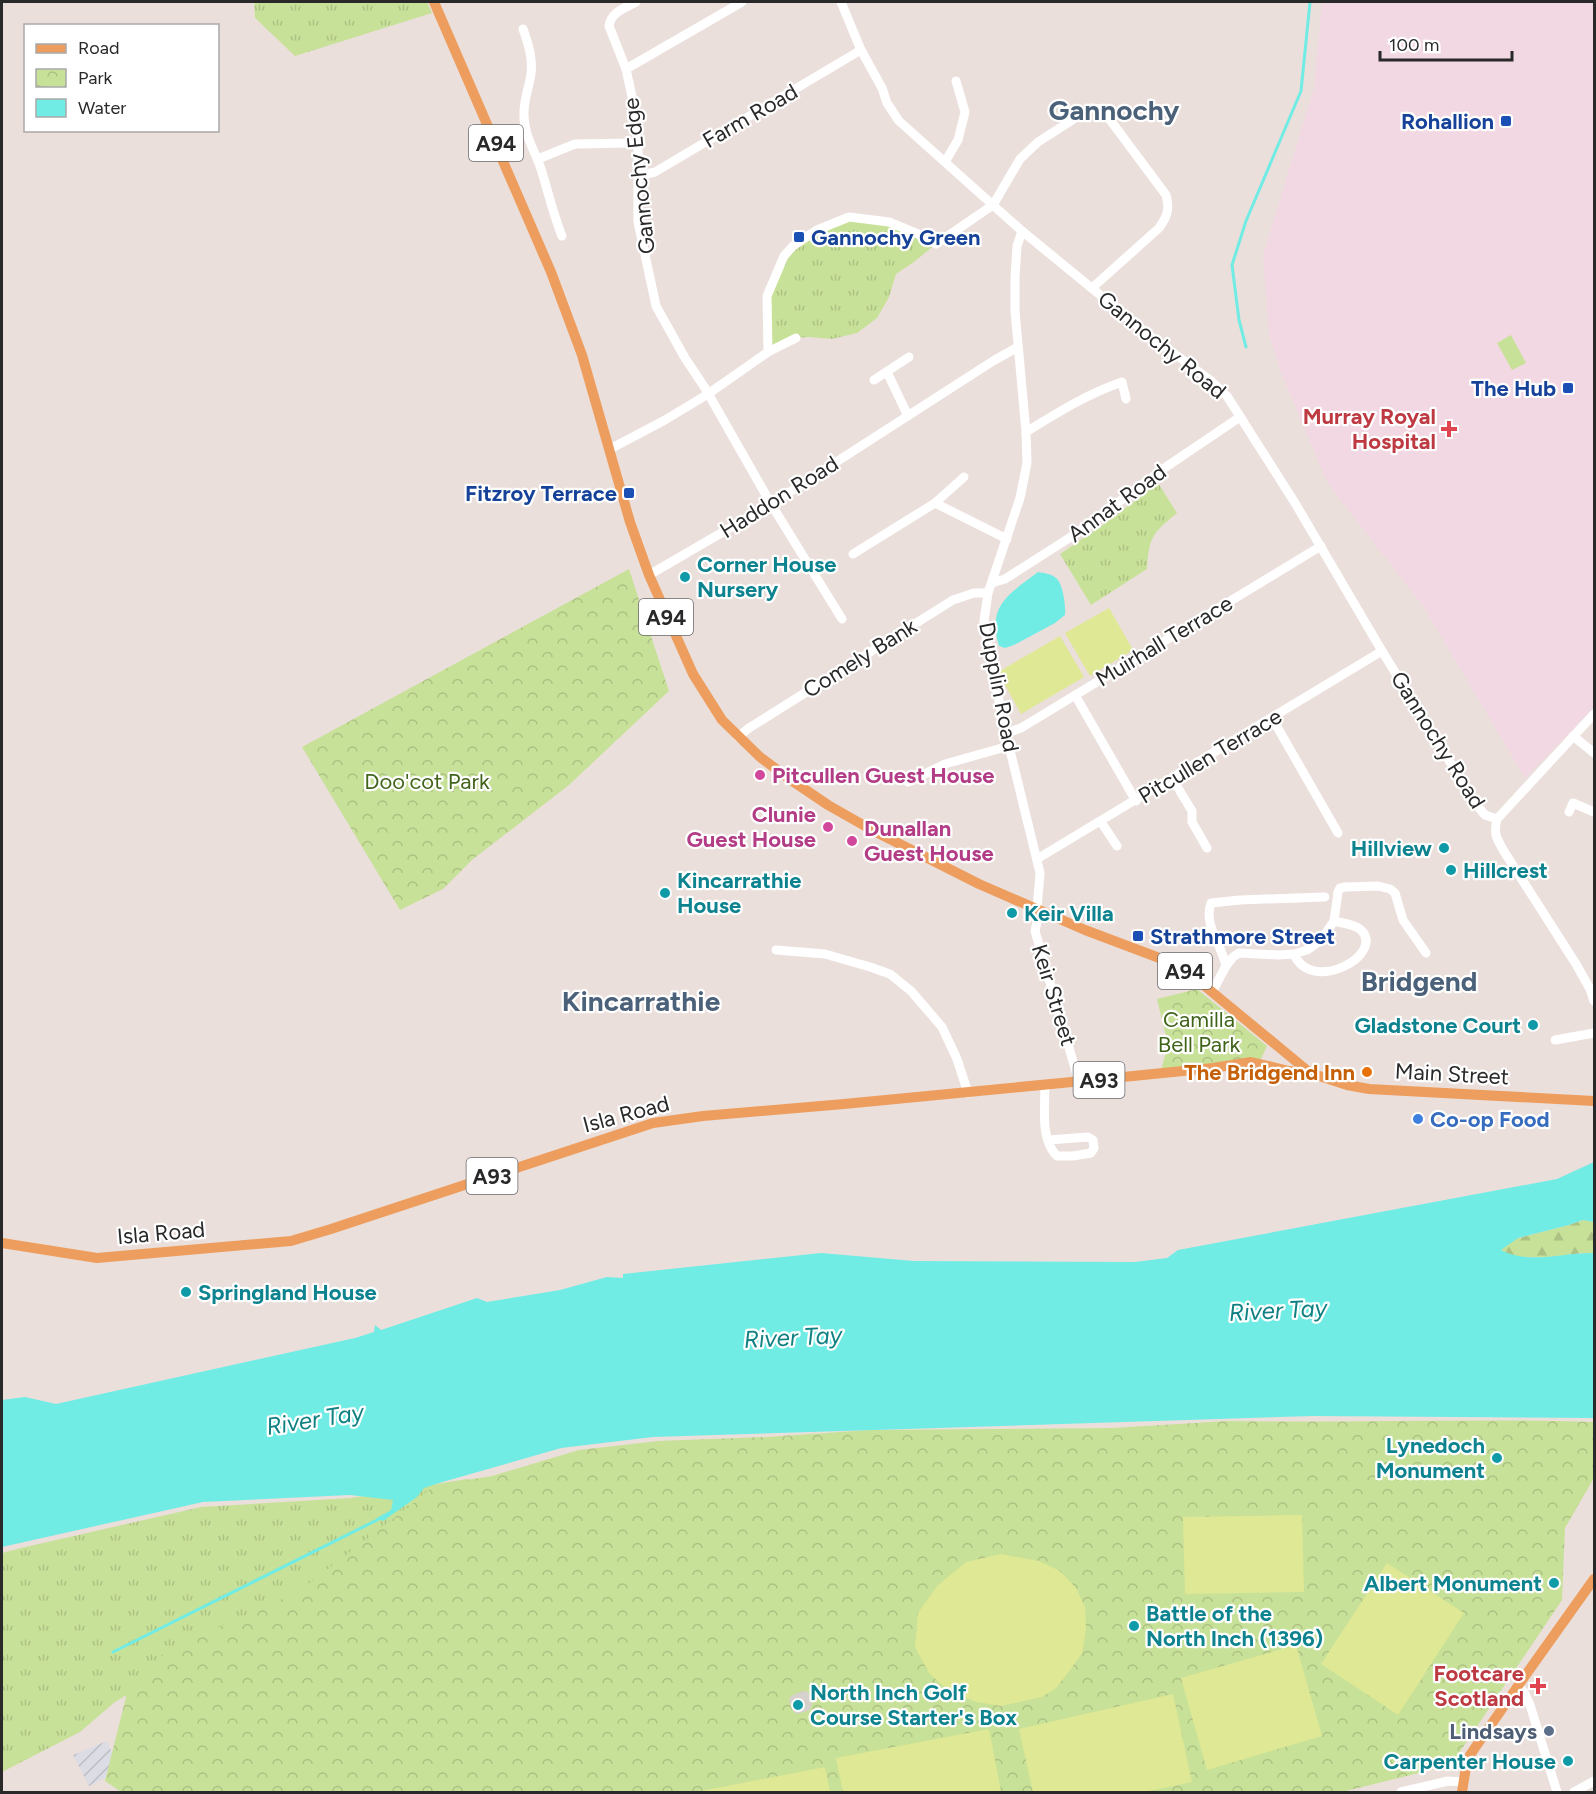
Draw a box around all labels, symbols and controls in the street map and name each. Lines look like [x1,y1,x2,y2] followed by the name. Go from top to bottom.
[24,24,219,132] legend
[1380,24,1512,62] scale bar
[1389,34,1439,56] text: 100 m
[78,37,119,59] text: Road
[78,67,113,89] text: Park
[698,78,802,154] street label: Farm Road
[1049,93,1180,127] district label: Gannochy
[617,96,661,256] street label: Gannochy Edge
[78,97,126,119] text: Water
[1401,108,1494,135] place label: Rohallion
[1499,114,1513,128] marker: Rohallion
[469,125,523,161] road number: A94
[811,224,981,251] place label: Gannochy Green
[792,230,806,244] marker: Gannochy Green
[1093,285,1231,405] street label: Gannochy Road
[1471,375,1556,402] place label: The Hub
[1561,381,1575,395] marker: The Hub
[1303,403,1436,455] place label: Murray Royal Hospital
[1440,420,1458,438] marker: Murray Royal Hospital
[715,450,843,544] street label: Haddon Road
[1063,458,1171,548] street label: Annat Road
[465,480,617,507] place label: Fitzroy Terrace
[622,486,636,500] marker: Fitzroy Terrace
[697,551,837,603] place label: Corner House Nursery
[678,570,692,584] marker: Corner House Nursery
[1091,590,1237,692] street label: Muirhall Terrace
[639,599,693,635] road number: A94
[798,612,922,704] street label: Comely Bank
[973,620,1025,754] street label: Dupplin Road
[1385,666,1491,814] street label: Gannochy Road
[1133,703,1287,809] street label: Pitcullen Terrace
[772,762,995,789] place label: Pitcullen Guest House
[364,768,490,795] park label: Doo'cot Park
[753,768,767,782] marker: Pitcullen Guest House
[686,801,816,853] place label: Clunie Guest House
[864,815,994,867] place label: Dunallan Guest House
[821,820,835,834] marker: Clunie Guest House
[845,834,859,848] marker: Dunallan Guest House
[1351,835,1433,862] place label: Hillview
[1437,841,1451,855] marker: Hillview
[1463,857,1548,884] place label: Hillcrest
[1444,863,1458,877] marker: Hillcrest
[677,867,801,919] place label: Kincarrathie House
[658,886,672,900] marker: Kincarrathie House
[1024,900,1114,927] place label: Keir Villa
[1005,906,1019,920] marker: Keir Villa
[1150,923,1335,950] place label: Strathmore Street
[1131,929,1145,943] marker: Strathmore Street
[1026,941,1082,1049] street label: Keir Street
[1158,953,1212,989] road number: A94
[1361,964,1477,998] district label: Bridgend
[562,984,720,1018] district label: Kincarrathie
[1158,1006,1241,1058] park label: Camilla Bell Park
[1354,1012,1521,1039] place label: Gladstone Court
[1526,1018,1540,1032] marker: Gladstone Court
[1394,1058,1510,1090] street label: Main Street
[1184,1059,1355,1086] place label: The Bridgend Inn
[1074,1062,1124,1098] road number: A93
[1360,1065,1374,1079] marker: The Bridgend Inn
[580,1090,672,1138] street label: Isla Road
[1430,1106,1550,1133] place label: Co-op Food
[1411,1112,1425,1126] marker: Co-op Food
[466,1158,518,1194] road number: A93
[116,1216,206,1250] street label: Isla Road
[198,1279,377,1306] place label: Springland House
[179,1285,193,1299] marker: Springland House
[1228,1293,1329,1327] water label: River Tay
[743,1320,844,1354] water label: River Tay
[264,1397,367,1441] water label: River Tay
[1376,1432,1485,1484] place label: Lynedoch Monument
[1490,1451,1504,1465] marker: Lynedoch Monument
[1364,1570,1542,1597] place label: Albert Monument
[1547,1576,1561,1590] marker: Albert Monument
[1146,1600,1323,1652] place label: Battle of the North Inch (1396)
[1127,1619,1141,1633] marker: Battle of the North Inch (1396)
[1434,1660,1524,1712] place label: Footcare Scotland
[1529,1677,1547,1695] marker: Footcare Scotland
[810,1679,1017,1731] place label: North Inch Golf Course Starter's Box
[791,1698,805,1712] marker: North Inch Golf Course Starter's Box
[1449,1718,1537,1745] place label: Lindsays
[1542,1724,1556,1738] marker: Lindsays
[1383,1748,1556,1775] place label: Carpenter House
[1561,1754,1575,1768] marker: Carpenter House

